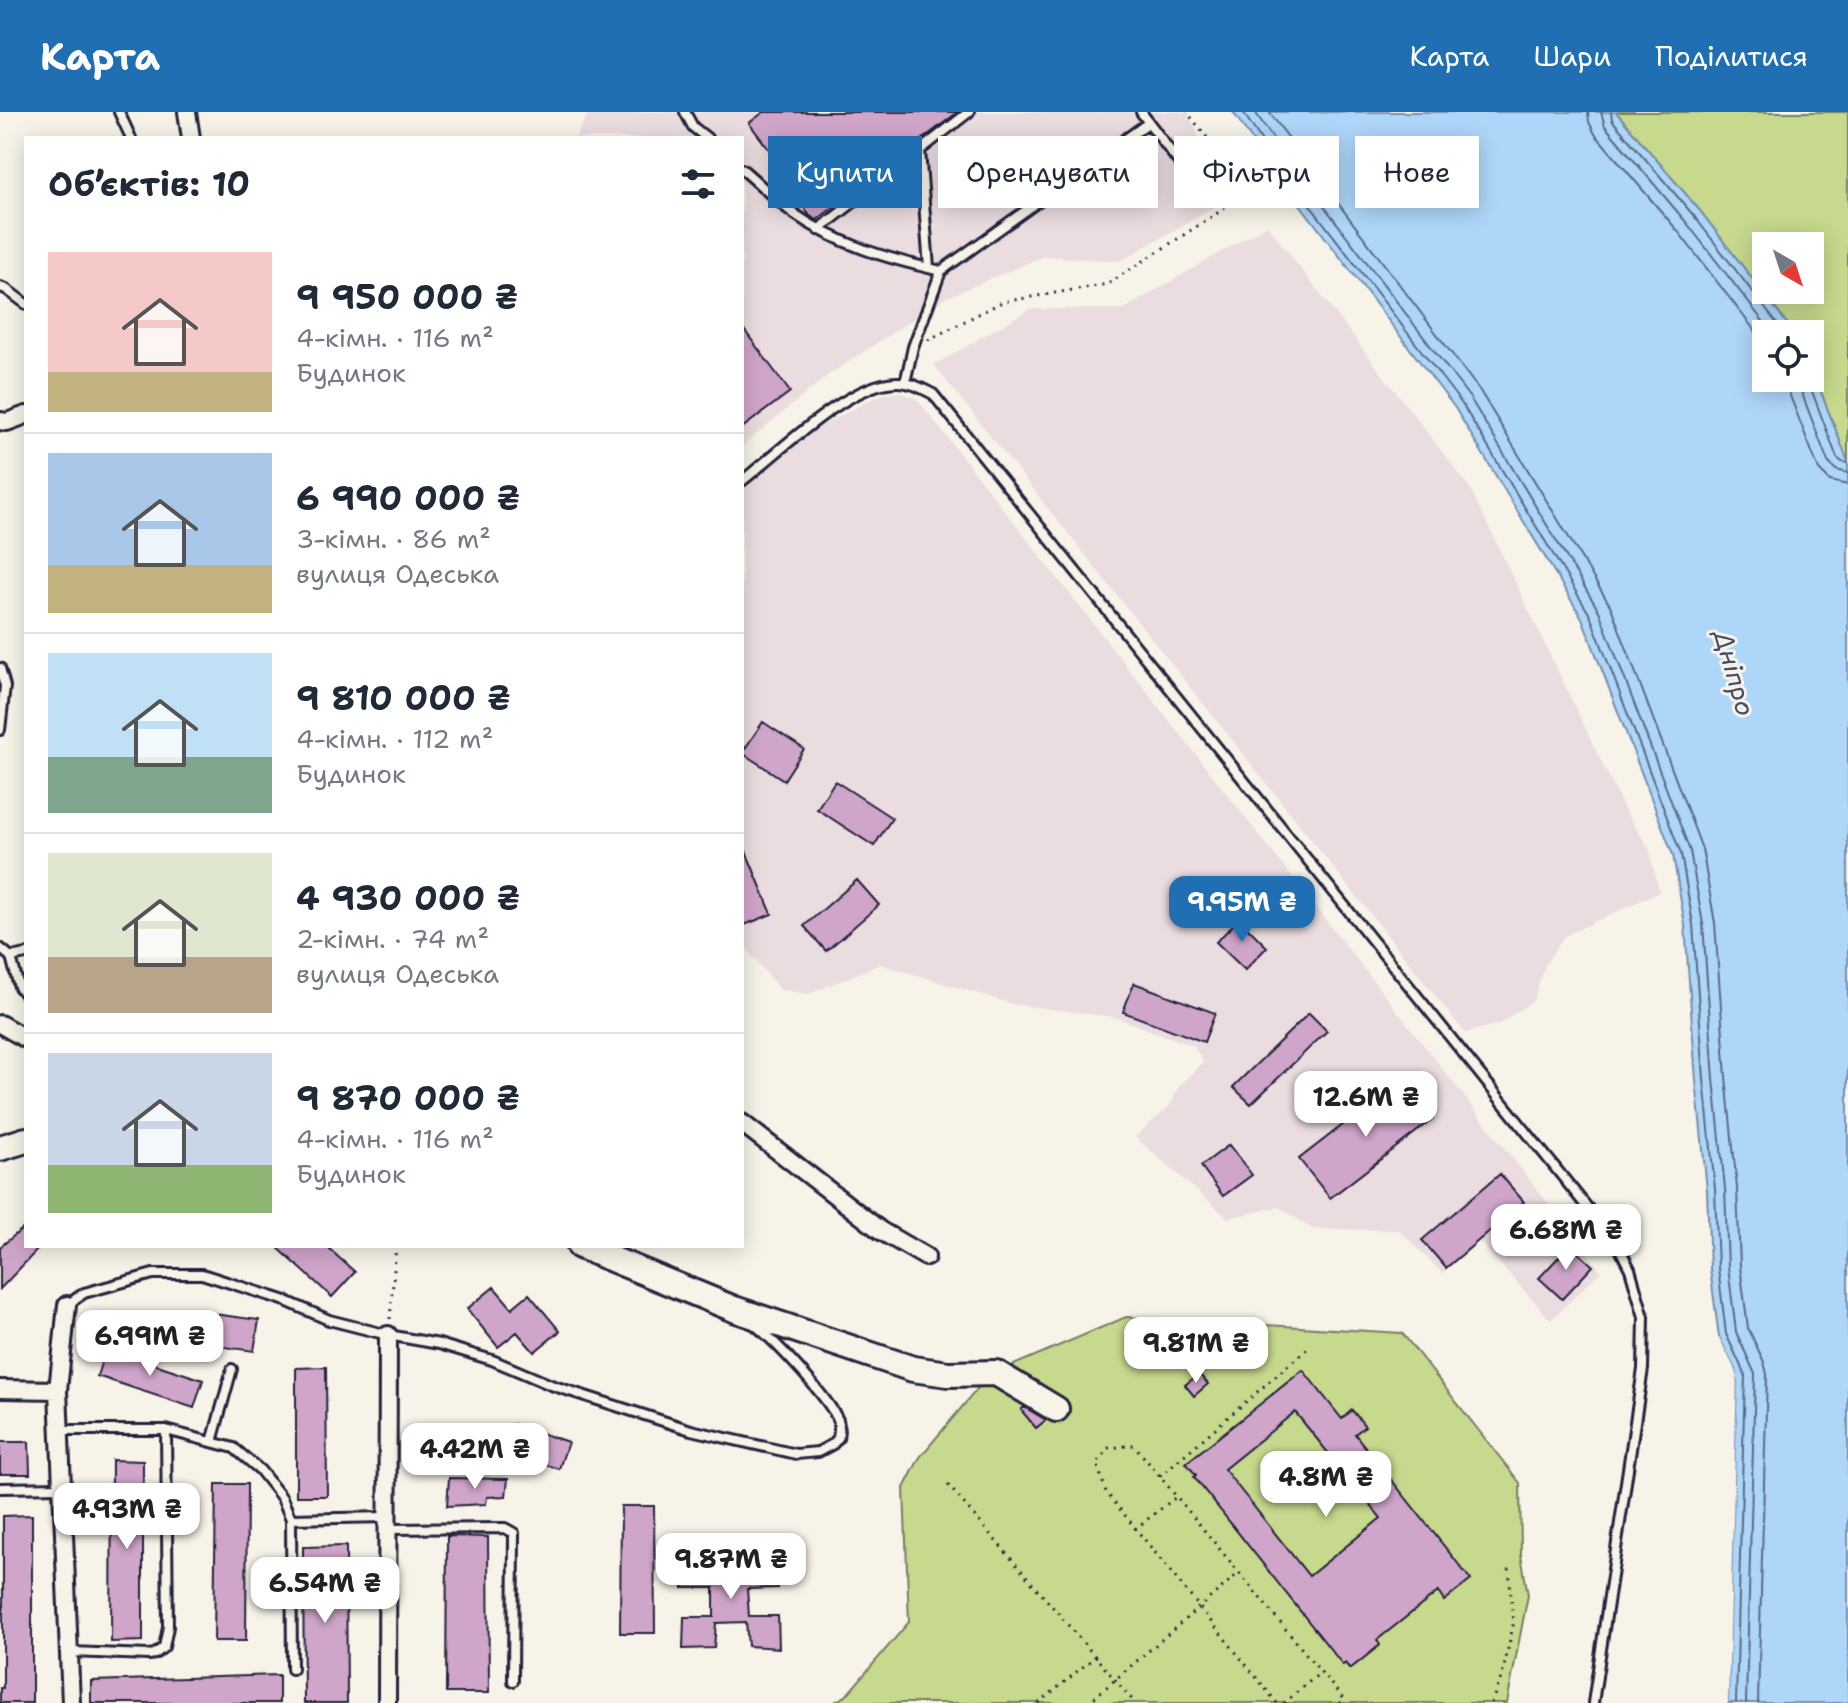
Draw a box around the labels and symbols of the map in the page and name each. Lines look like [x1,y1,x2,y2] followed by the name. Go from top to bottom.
[1752,232,1824,304] north arrow
[1706,624,1764,720] water label: Дніпро
[1168,876,1316,944] pin: 9.95M ₴
[1292,1071,1440,1139] pin: 12.6M ₴
[1492,1204,1640,1272] pin: 6.68M ₴
[76,1310,224,1378] pin: 6.99M ₴
[1122,1317,1270,1385] pin: 9.81M ₴
[401,1423,549,1491] pin: 4.42M ₴
[1261,1451,1391,1519] pin: 4.8M ₴
[53,1483,201,1551] pin: 4.93M ₴
[657,1533,805,1601] pin: 9.87M ₴
[251,1557,399,1625] pin: 6.54M ₴

